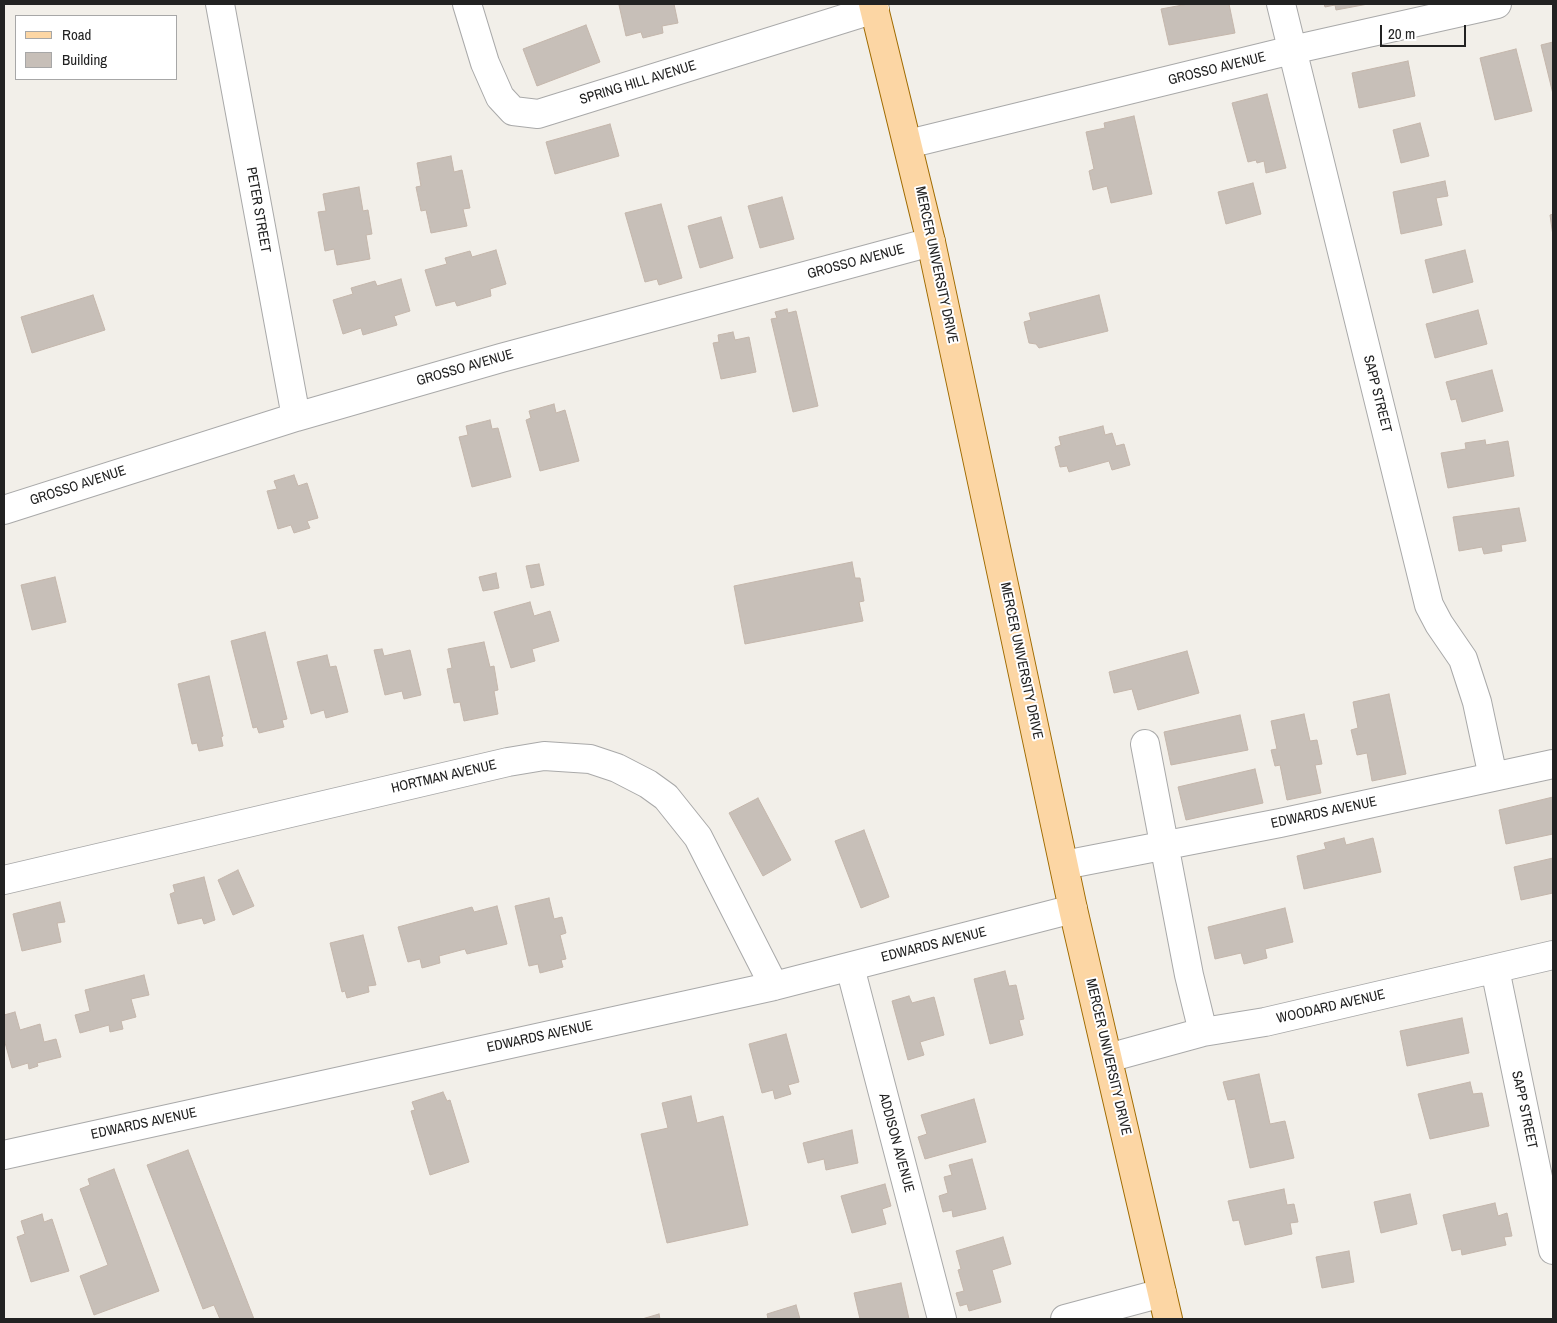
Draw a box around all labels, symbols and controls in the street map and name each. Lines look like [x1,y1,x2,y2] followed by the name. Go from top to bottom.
[15,15,178,80] legend
[1382,15,1468,47] scale bar
[1388,23,1415,44] text: 20 m
[62,24,91,45] text: Road
[62,49,107,70] text: Building
[1166,49,1268,89] street label: GROSSO AVENUE
[578,57,698,109] street label: SPRING HILL AVENUE
[242,166,274,254] street label: PETER STREET
[911,185,961,345] street label: MERCER UNIVERSITY DRIVE
[806,241,906,283] street label: GROSSO AVENUE
[415,346,515,390] street label: GROSSO AVENUE
[1359,354,1395,434] street label: SAPP STREET
[28,463,128,509] street label: GROSSO AVENUE
[996,581,1046,741] street label: MERCER UNIVERSITY DRIVE
[390,757,498,797] street label: HORTMAN AVENUE
[1270,794,1378,832] street label: EDWARDS AVENUE
[880,924,988,966] street label: EDWARDS AVENUE
[1082,977,1134,1137] street label: MERCER UNIVERSITY DRIVE
[1275,986,1387,1028] street label: WOODARD AVENUE
[486,1018,594,1056] street label: EDWARDS AVENUE
[1508,1070,1540,1150] street label: SAPP STREET
[875,1092,917,1194] street label: ADDISON AVENUE
[90,1105,198,1143] street label: EDWARDS AVENUE

